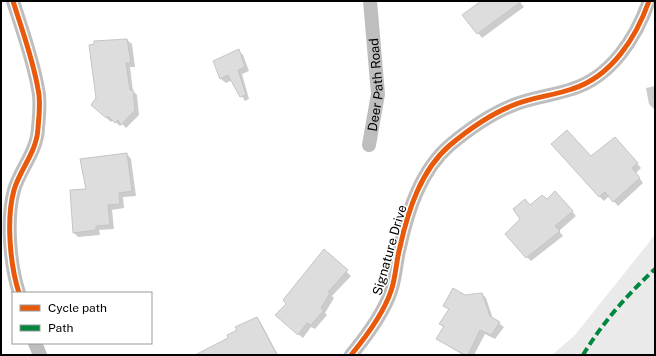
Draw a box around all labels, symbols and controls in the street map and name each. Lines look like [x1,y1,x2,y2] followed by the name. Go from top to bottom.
[365,37,386,132] street label: Deer Path Road
[369,203,410,297] street label: Signature Drive
[12,292,152,344] legend
[48,301,107,315] text: Cycle path
[48,321,74,335] text: Path

